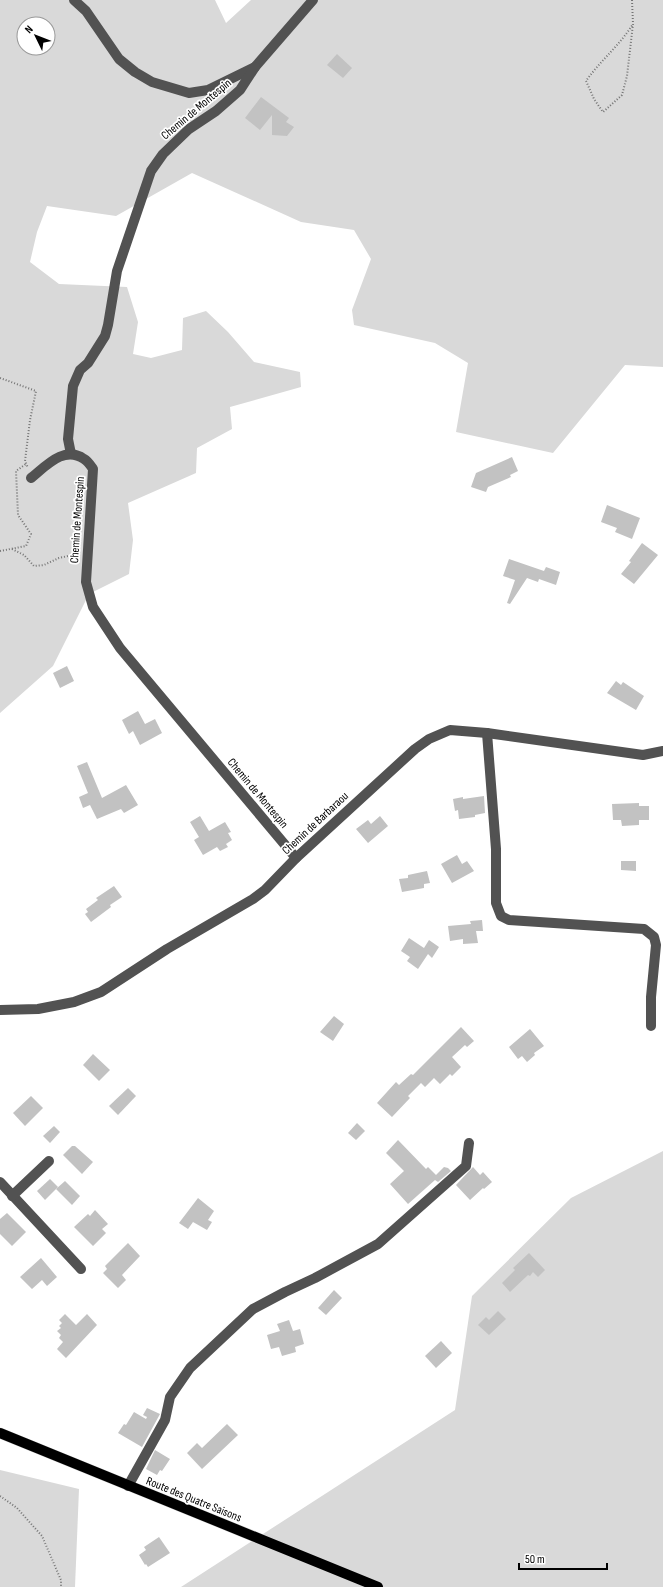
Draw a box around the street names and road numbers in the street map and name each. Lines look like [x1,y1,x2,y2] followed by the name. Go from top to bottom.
[158,76,234,143] street label: Chemin de Montespin
[67,476,88,564] street label: Chemin de Montespin
[224,755,291,831] street label: Chemin de Montespin
[279,789,352,858] street label: Chemin de Barbaraou
[144,1473,244,1525] street label: Route des Quatre Saisons

